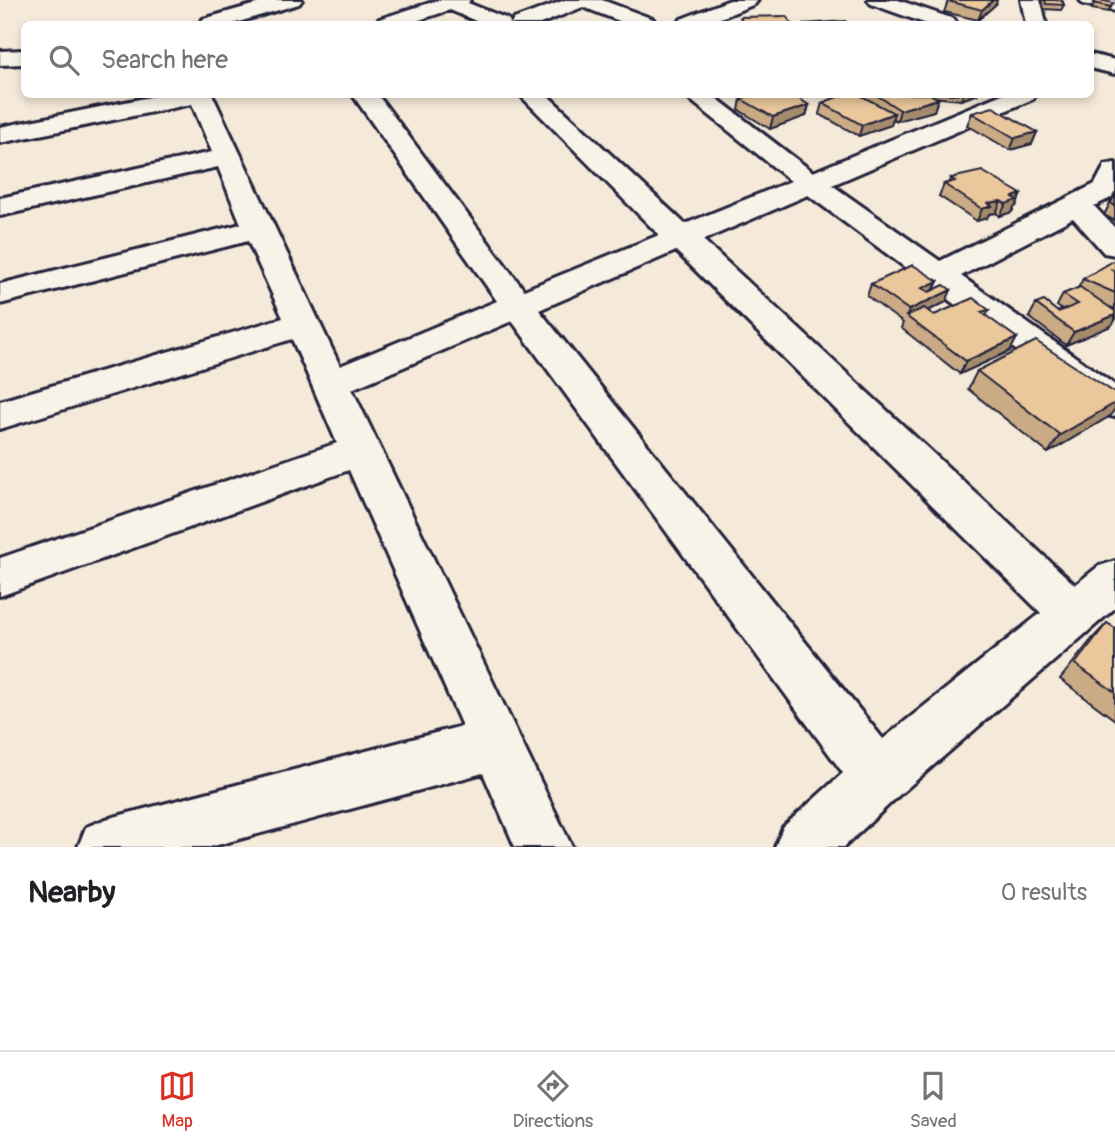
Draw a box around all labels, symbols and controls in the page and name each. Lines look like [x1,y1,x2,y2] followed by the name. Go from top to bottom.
[21,21,1094,98] search box
[45,41,83,79] icon: search
[101,44,228,76] text: Search here
[28,874,115,911] text: Nearby
[1001,878,1087,907] text: 0 results
[158,1067,196,1133] tab: Map
[513,1067,593,1133] tab: Directions
[910,1067,957,1133] tab: Saved

